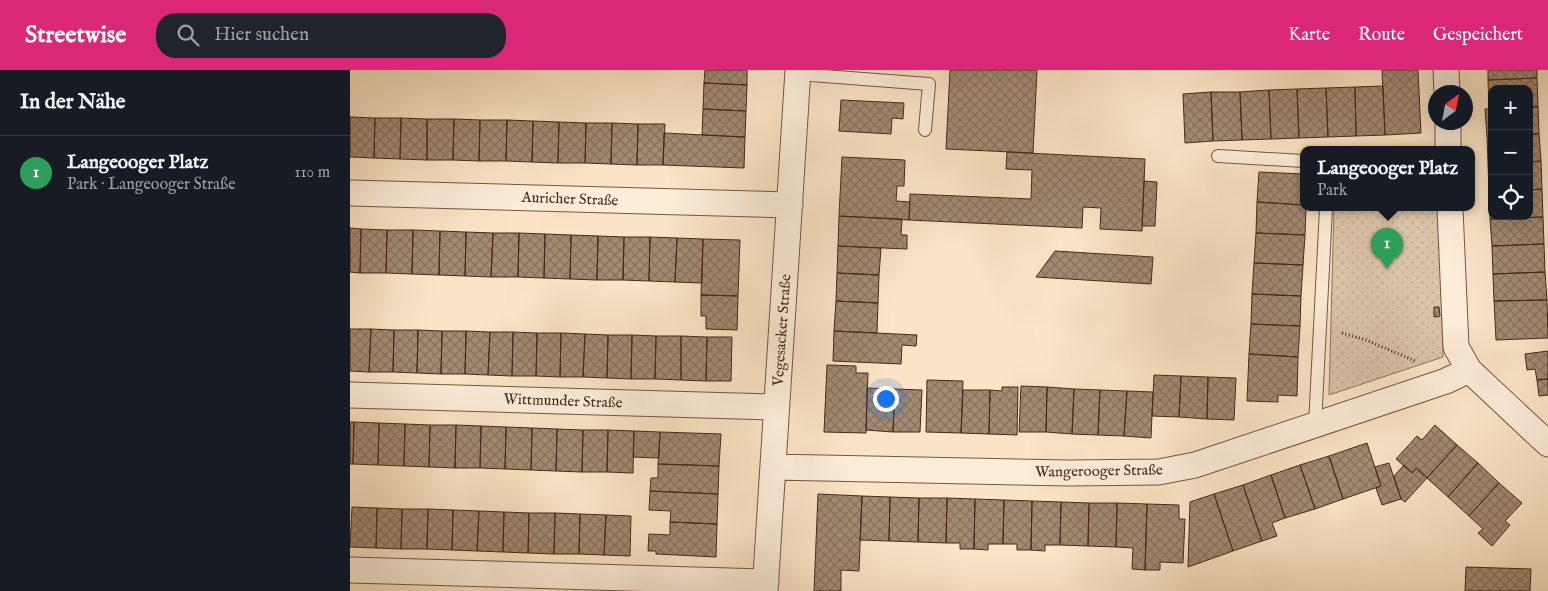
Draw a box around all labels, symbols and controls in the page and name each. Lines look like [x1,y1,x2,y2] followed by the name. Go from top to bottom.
[156,13,506,58] search box
[25,20,126,51] text: Streetwise
[174,21,202,49] icon: search
[214,23,309,47] text: Hier suchen
[1288,24,1330,47] text: Karte
[1358,24,1405,47] text: Route
[1433,24,1523,47] text: Gespeichert
[1428,85,1473,130] north arrow
[1488,85,1533,220] map controls
[1488,85,1533,130] button: +
[20,89,126,116] text: In der Nähe
[1488,130,1533,175] button: −
[1300,146,1475,211] popup
[67,151,208,175] text: Langeooger Platz
[1317,157,1458,181] text: Langeooger Platz
[33,163,39,183] text: 1
[294,163,330,183] text: 110 m
[67,175,236,195] text: Park · Langeooger Straße
[1488,175,1533,220] button: locate
[1317,181,1347,201] text: Park
[520,188,619,210] street label: Auricher Straße
[1371,228,1403,269] pin: 1
[769,273,795,388] street label: Vegesacker Straße
[873,386,899,412] your location
[503,389,623,413] street label: Wittmunder Straße
[1035,460,1163,482] street label: Wangerooger Straße

